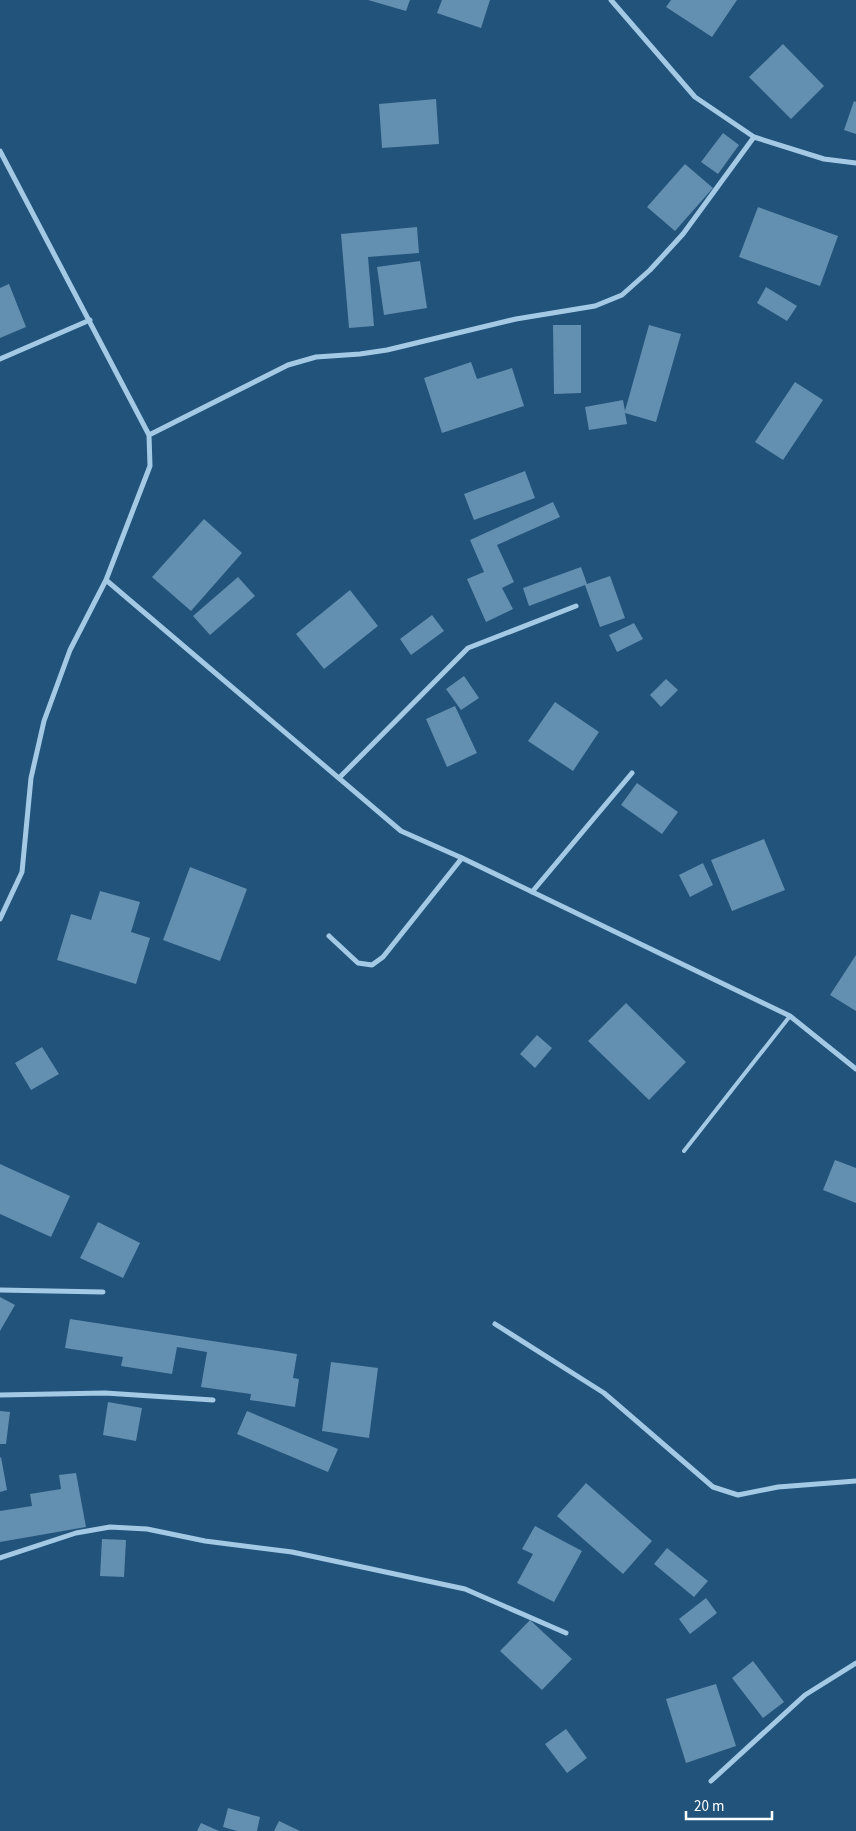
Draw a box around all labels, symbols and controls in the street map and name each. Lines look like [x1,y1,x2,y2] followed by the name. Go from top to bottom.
[686,1788,772,1820] scale bar
[694,1796,724,1817] text: 20 m

